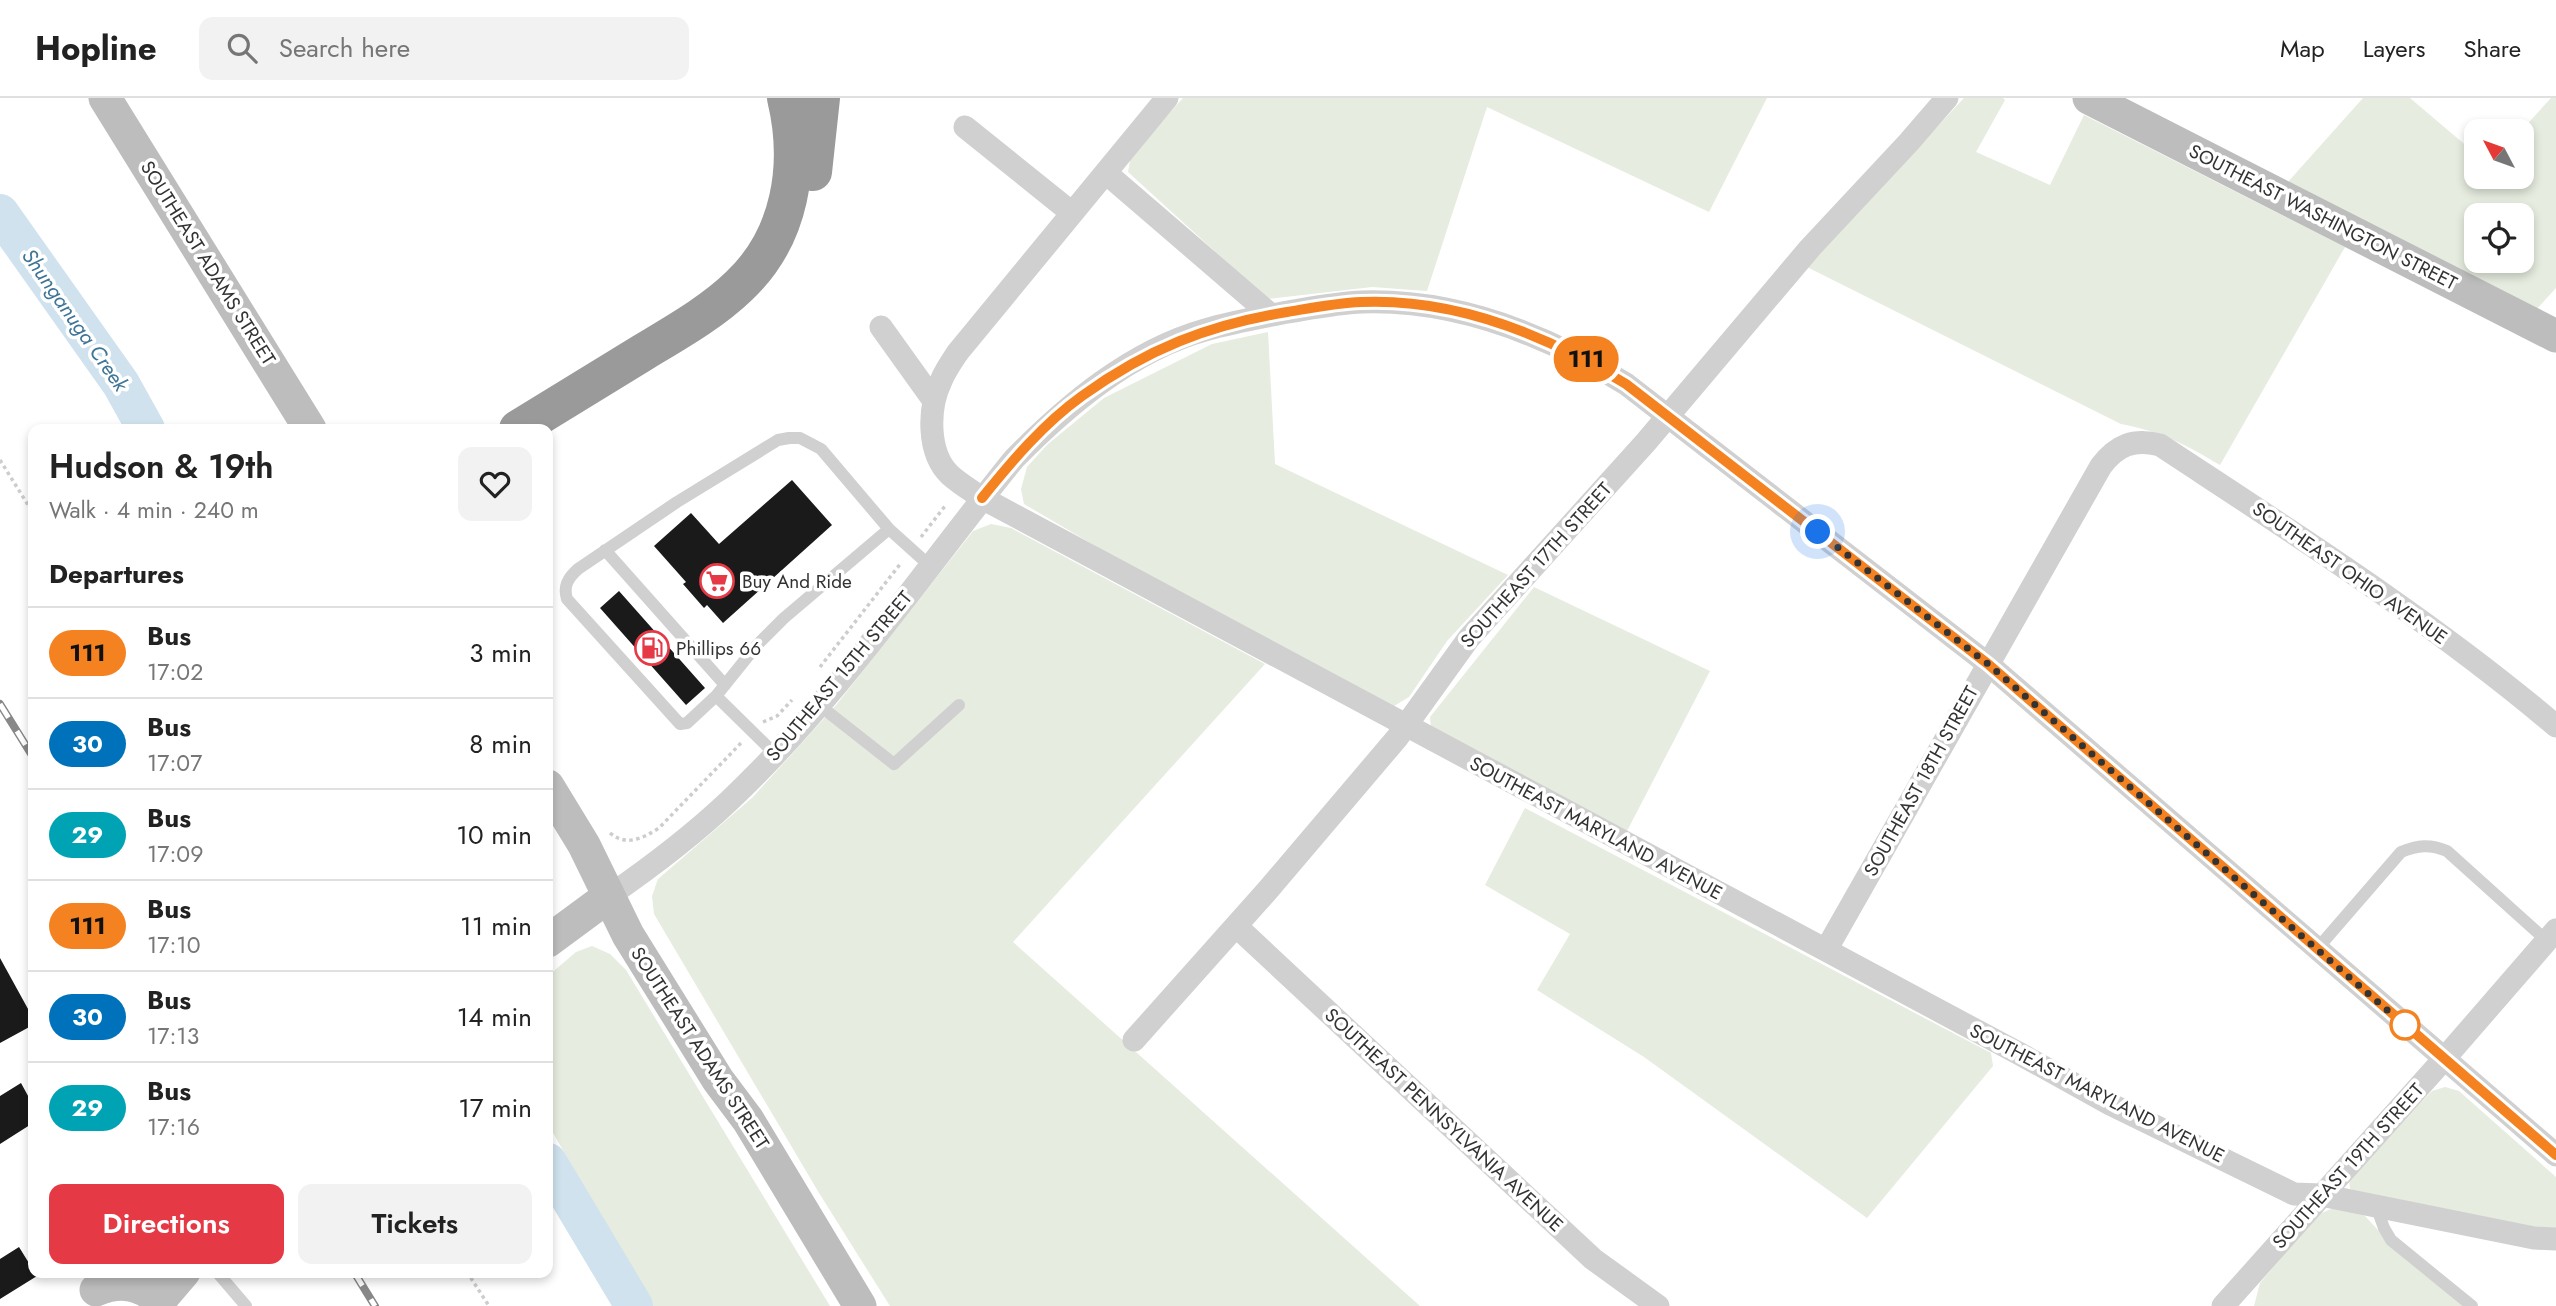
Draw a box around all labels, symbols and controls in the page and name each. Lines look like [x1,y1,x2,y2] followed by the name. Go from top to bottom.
[199,17,689,80] search box
[35,25,157,72] text: Hopline
[223,29,261,67] icon: search
[279,29,410,67] text: Search here
[2280,31,2325,66] text: Map
[2363,31,2425,66] text: Layers
[2463,31,2521,66] text: Share
[2464,119,2534,189] north arrow
[2464,119,2534,273] map controls
[2184,137,2462,297] street label: SOUTHEAST WASHINGTON STREET
[134,156,282,370] street label: SOUTHEAST ADAMS STREET
[2464,203,2534,273] button: locate
[15,243,136,398] water label: Shunganuga Creek
[1546,336,1626,382] line badge: 111
[1568,341,1604,376] text: 111
[49,443,274,490] text: Hudson & 19th
[458,447,532,521] button: heart
[1454,476,1618,654] street label: SOUTHEAST 17TH STREET
[49,493,259,527] text: Walk · 4 min · 240 m
[2247,495,2453,651] street label: SOUTHEAST OHIO AVENUE
[1800,514,1835,549] your location
[49,555,184,593] text: Departures
[698,562,736,600] supermarket icon: Buy And Ride
[742,568,852,595] place label: Buy And Ride
[760,585,918,767] street label: SOUTHEAST 15TH STREET
[147,617,191,655] text: Bus
[633,629,671,667] fuel station icon: Phillips 66
[469,634,532,672] text: 3 min
[69,635,106,670] text: 111
[676,635,761,662] place label: Phillips 66
[147,655,203,689] text: 17:02
[1857,681,1985,881] street label: SOUTHEAST 18TH STREET
[147,708,191,746] text: Bus
[469,725,532,763] text: 8 min
[72,726,103,761] text: 30
[147,746,202,780] text: 17:07
[1465,750,1727,906] street label: SOUTHEAST MARYLAND AVENUE
[147,799,191,837] text: Bus
[456,816,532,854] text: 10 min
[72,817,103,852] text: 29
[147,837,203,871] text: 17:09
[147,890,191,928] text: Bus
[460,907,532,945] text: 11 min
[69,908,106,943] text: 111
[147,928,200,962] text: 17:10
[624,942,776,1155] street label: SOUTHEAST ADAMS STREET
[147,981,191,1019] text: Bus
[457,998,532,1036] text: 14 min
[72,999,103,1034] text: 30
[1319,1002,1569,1238] street label: SOUTHEAST PENNSYLVANIA AVENUE
[2390,1010,2420,1040] unlabelled marker
[1965,1017,2229,1169] street label: SOUTHEAST MARYLAND AVENUE
[147,1019,199,1053] text: 17:13
[147,1072,191,1110] text: Bus
[2266,1077,2430,1255] street label: SOUTHEAST 19TH STREET
[458,1089,532,1127] text: 17 min
[72,1090,103,1125] text: 29
[147,1110,200,1144] text: 17:16
[49,1184,284,1264] button: Directions
[298,1184,532,1264] button: Tickets

